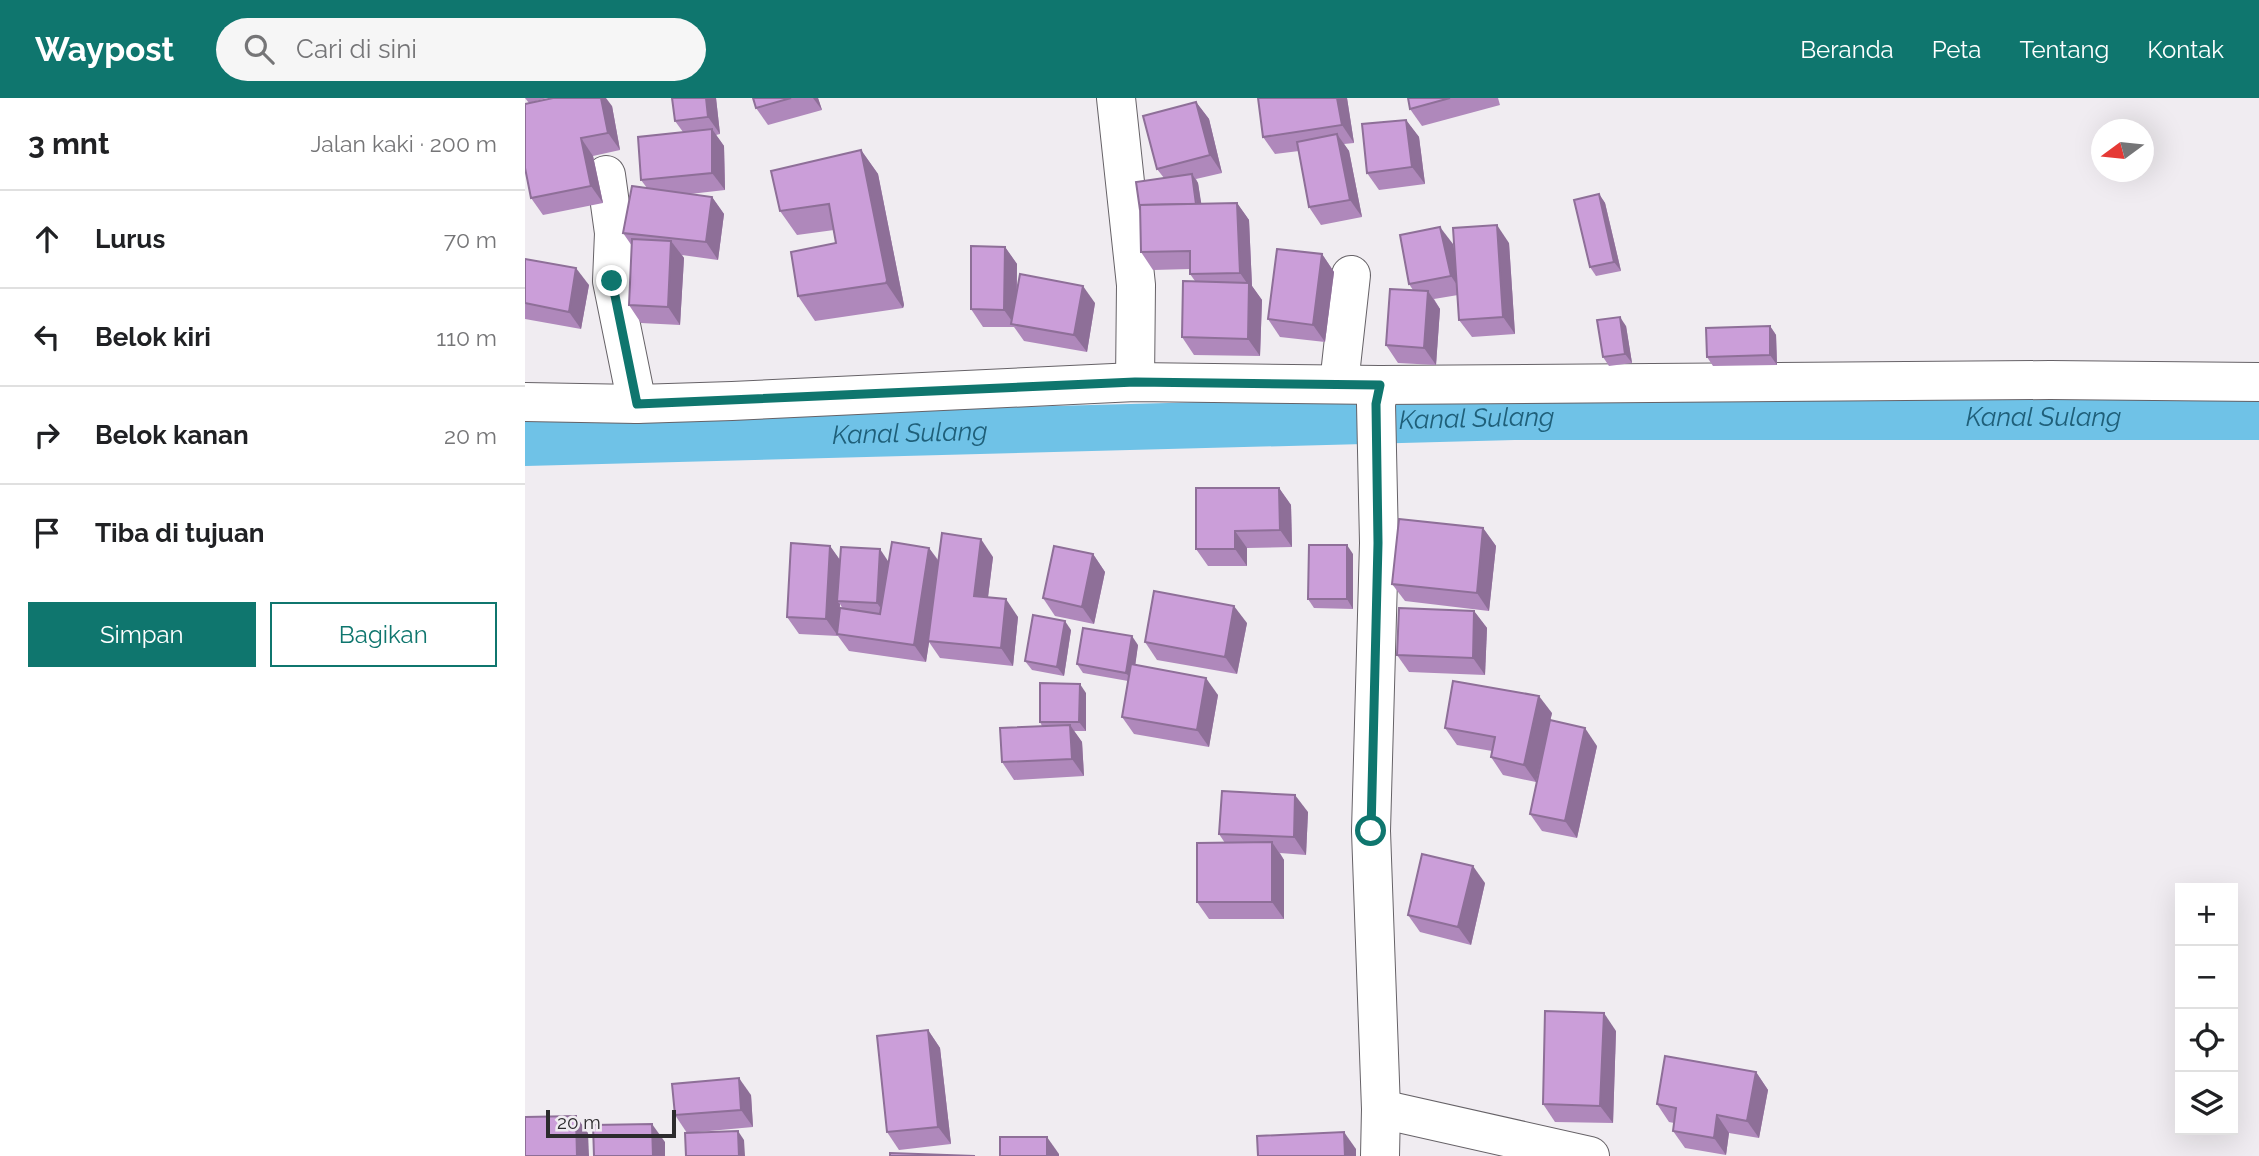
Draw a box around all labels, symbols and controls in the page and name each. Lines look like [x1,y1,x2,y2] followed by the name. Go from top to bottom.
[216,18,706,81] search box
[35,30,174,69] text: Waypost
[240,30,278,68] icon: search
[296,34,417,64] text: Cari di sini
[1800,35,1894,64] text: Beranda
[1932,35,1981,64] text: Peta
[2019,35,2109,64] text: Tentang
[2147,35,2224,64] text: Kontak
[2091,119,2154,182] north arrow
[28,126,109,161] text: 3 mnt
[310,130,497,157] text: Jalan kaki · 200 m
[28,220,66,258] icon: ahead
[95,224,165,254] text: Lurus
[444,226,497,253] text: 70 m
[596,265,627,296] route end
[28,318,66,356] icon: left
[95,322,211,352] text: Belok kiri
[436,324,497,351] text: 110 m
[1398,402,1555,435] water label: Kanal Sulang
[1966,402,2122,432] water label: Kanal Sulang
[28,416,66,454] icon: right
[832,416,988,450] water label: Kanal Sulang
[95,420,249,450] text: Belok kanan
[444,422,497,449] text: 20 m
[28,514,66,552] icon: arrive
[95,518,265,548] text: Tiba di tujuan
[28,602,256,667] button: Simpan
[270,602,497,667] button: Bagikan
[1355,815,1386,846] route start
[2175,883,2238,1135] map controls
[2175,883,2238,946] button: +
[2175,946,2238,1009] button: −
[2175,1009,2238,1072] button: locate
[2175,1072,2238,1135] button: layers
[546,1107,675,1139] scale bar
[557,1111,601,1133] text: 20 m

